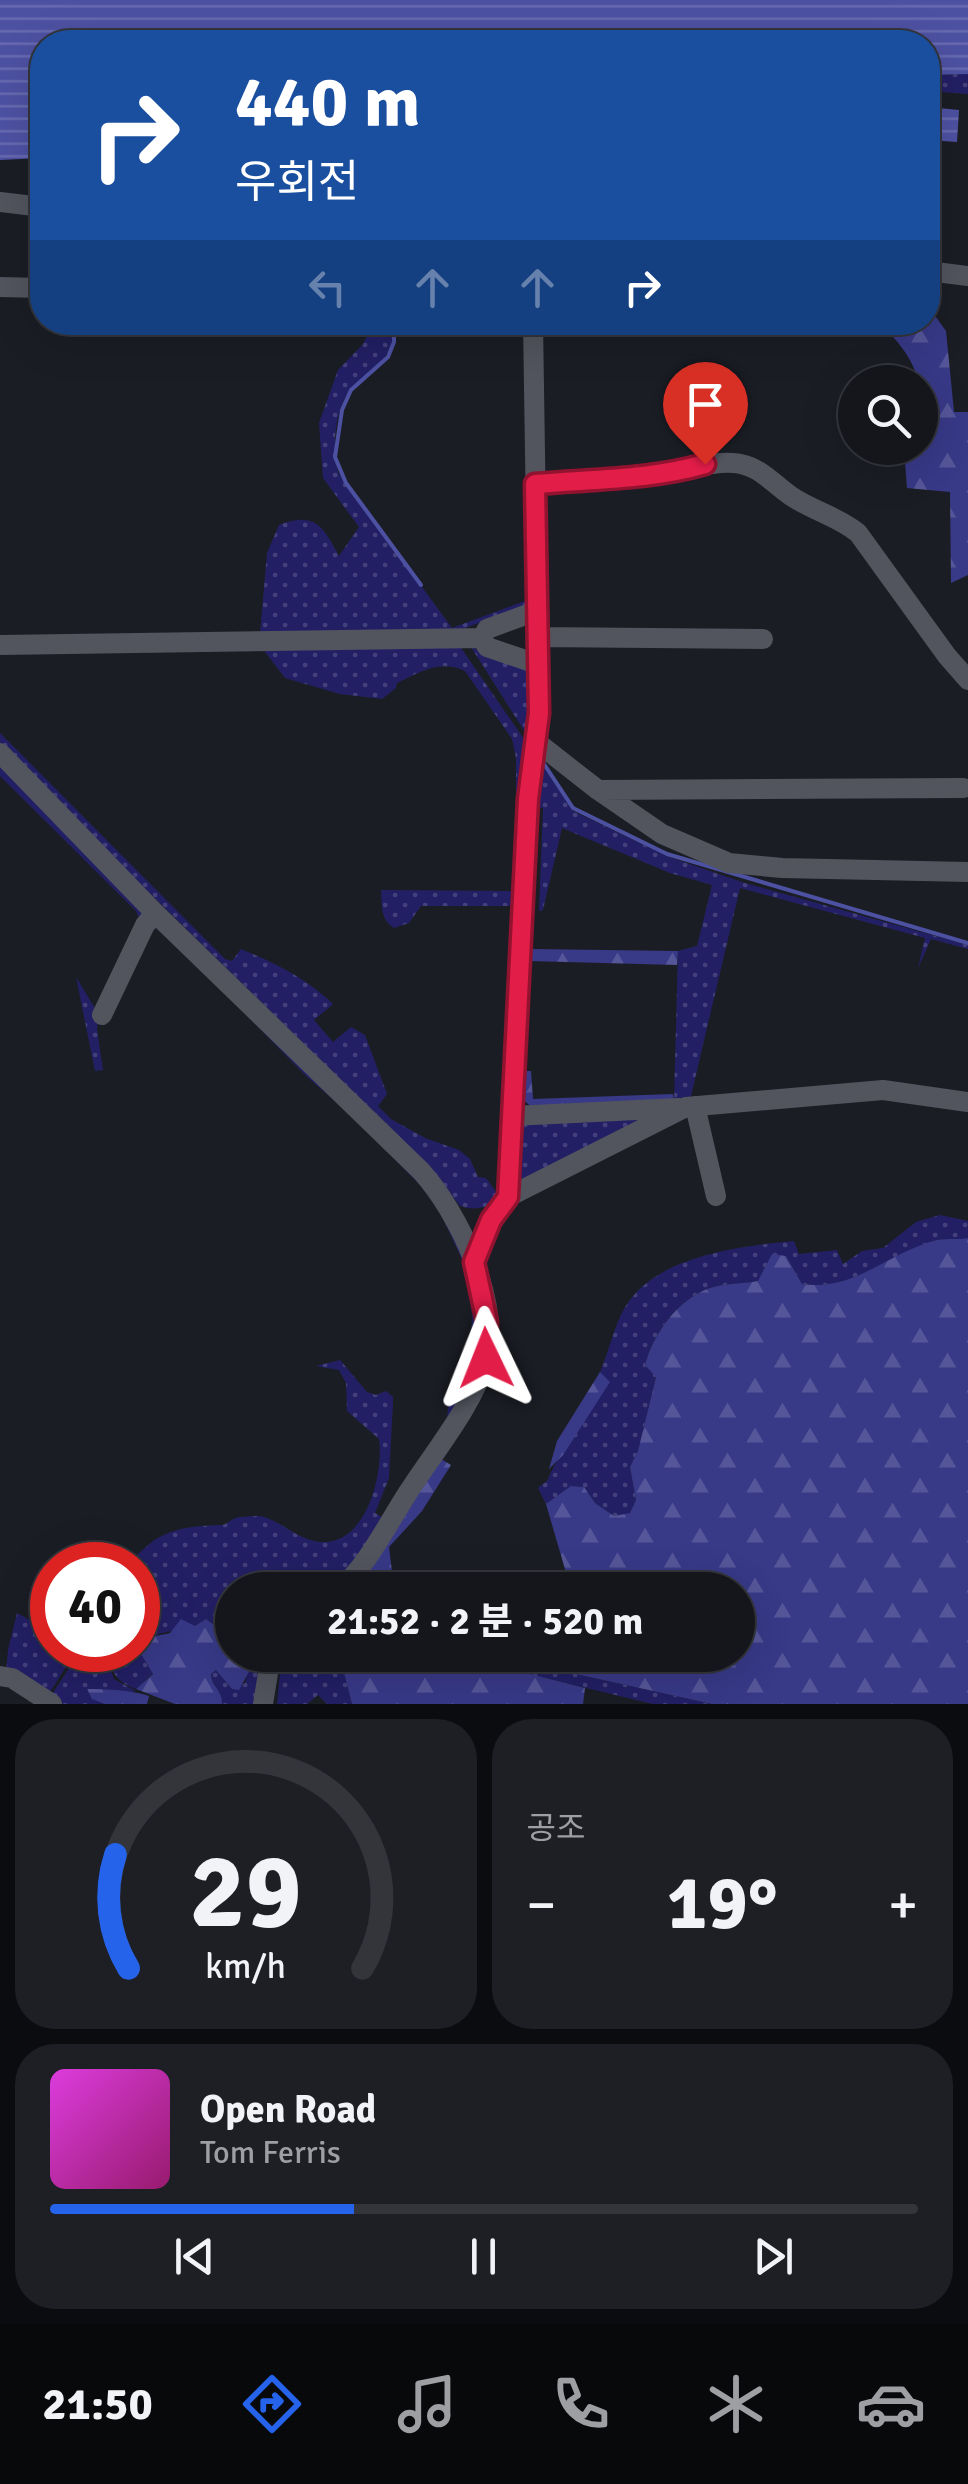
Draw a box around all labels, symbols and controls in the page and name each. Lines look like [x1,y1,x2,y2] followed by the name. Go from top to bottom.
[235,59,420,145] text: 440 m
[70,70,200,200] icon: right
[235,155,359,210] text: 우회전
[300,260,355,315] icon: left
[405,260,460,315] icon: ahead
[510,260,565,315] icon: ahead
[615,260,670,315] icon: right
[663,362,748,465] pin
[838,365,938,465] map controls
[838,365,938,465] button: search
[678,377,733,432] icon: arrive
[434,1306,538,1410] position arrow
[30,1542,160,1672] speed limit sign: 40
[327,1598,643,1645] text: 21:52 · 2 분 · 520 m
[527,1809,585,1848] text: 공조
[190,1828,302,1956] text: 29
[667,1857,778,1950] text: 19°
[527,1871,556,1939] text: −
[888,1871,918,1939] text: +
[205,1944,286,1988] text: km/h
[200,2086,376,2133] text: Open Road
[200,2133,341,2172] text: Tom Ferris
[167,2229,222,2284] icon: previous
[456,2229,511,2284] icon: pause
[746,2229,801,2284] icon: next
[237,2369,307,2439] icon: directions
[392,2369,462,2439] icon: music
[546,2369,616,2439] icon: phone
[701,2369,771,2439] icon: climate
[856,2369,926,2439] icon: car
[42,2377,153,2432] text: 21:50

